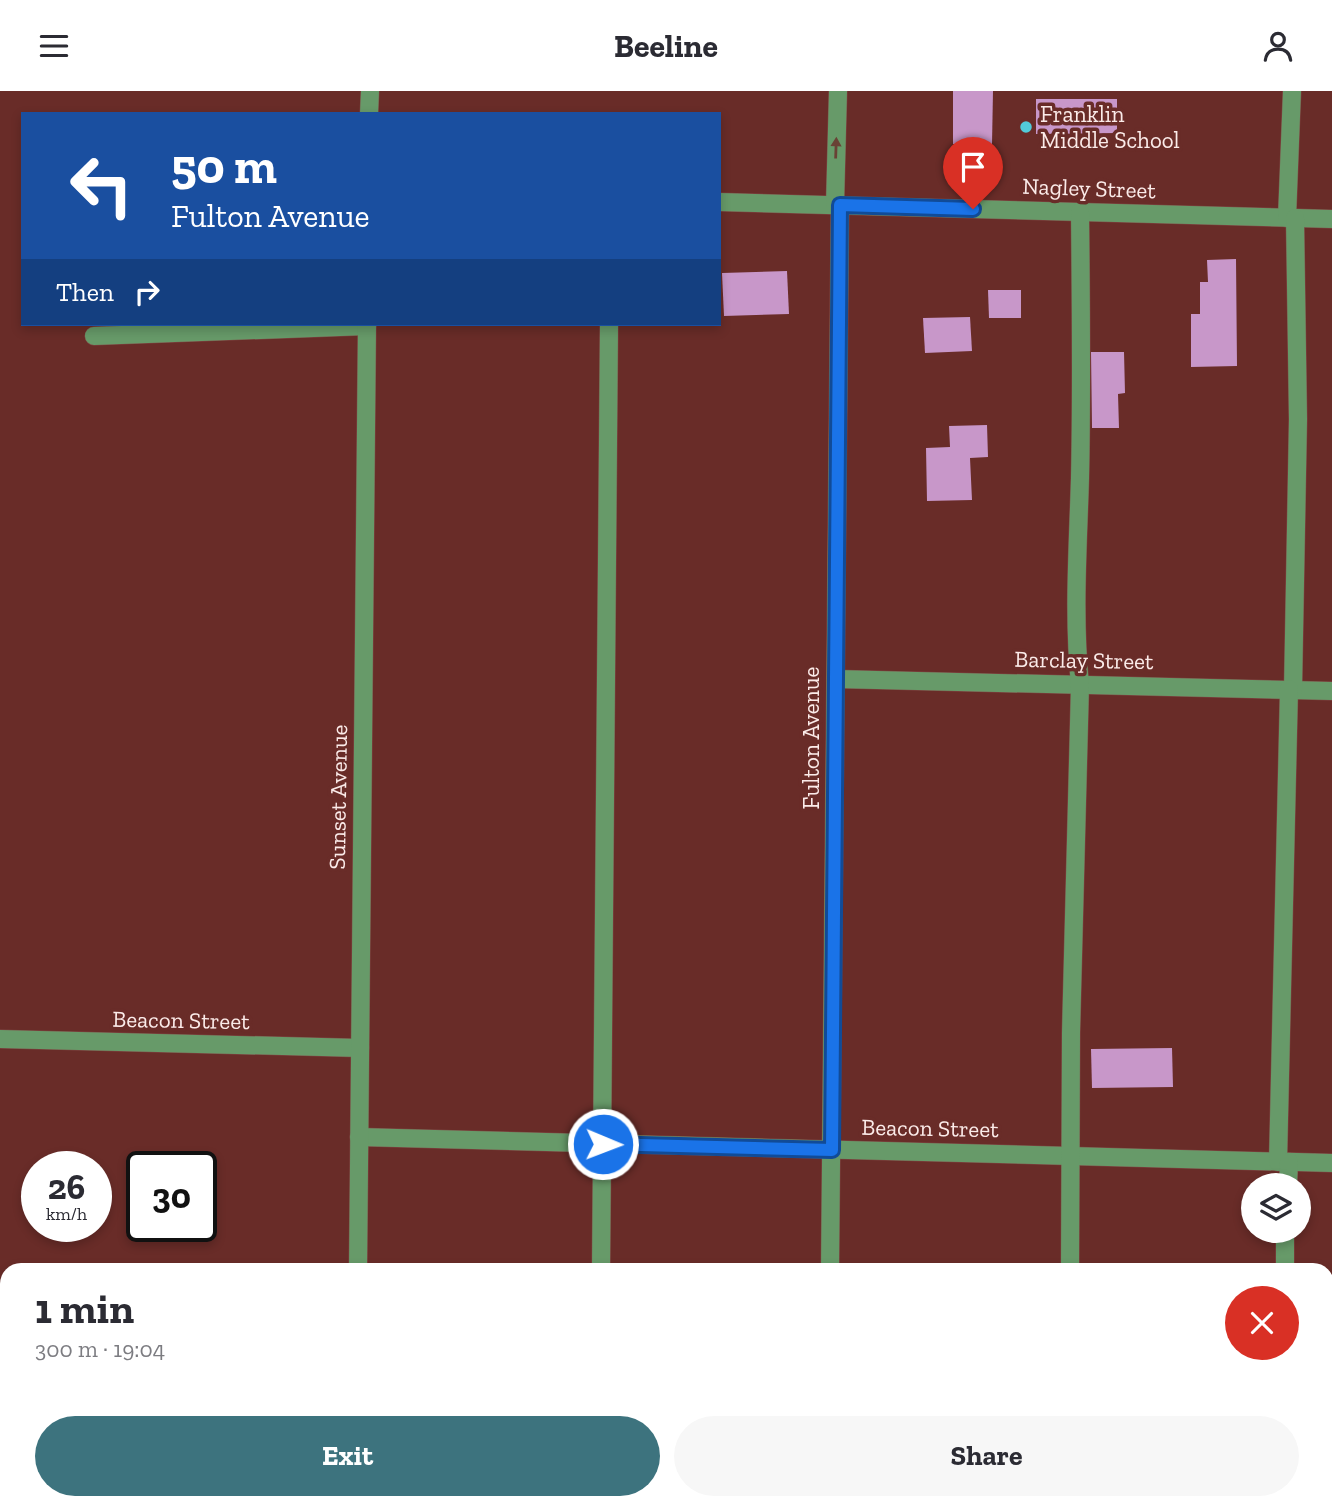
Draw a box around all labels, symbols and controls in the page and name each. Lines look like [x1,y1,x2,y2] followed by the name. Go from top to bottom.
[35,27,73,65] icon: menu
[614,27,718,65] text: Beeline
[1259,27,1297,65] icon: person
[1040,100,1180,154] place label: Franklin Middle School
[1018,119,1034,135] marker: Franklin Middle School
[171,137,277,196] text: 50 m
[830,137,842,159] one-way arrow
[943,137,1003,209] pin
[56,140,147,231] icon: left
[954,148,992,186] icon: arrive
[1022,172,1157,204] street label: Nagley Street
[171,197,370,235] text: Fulton Avenue
[128,273,166,311] icon: right
[56,276,114,308] text: Then
[1014,645,1154,675] street label: Barclay Street
[797,667,825,809] street label: Fulton Avenue
[323,724,353,870] street label: Sunset Avenue
[112,1005,250,1035] street label: Beacon Street
[566,1107,640,1181] position arrow
[861,1113,999,1143] street label: Beacon Street
[126,1151,217,1242] speed limit sign: 30
[48,1166,85,1208] text: 26
[1241,1173,1311,1243] map controls
[1241,1173,1311,1243] button: layers
[46,1203,87,1225] text: km/h
[35,1283,134,1334] text: 1 min
[1225,1286,1299,1360] button: close
[35,1335,165,1363] text: 300 m · 19:04
[35,1416,660,1496] button: Exit
[674,1416,1299,1496] button: Share

